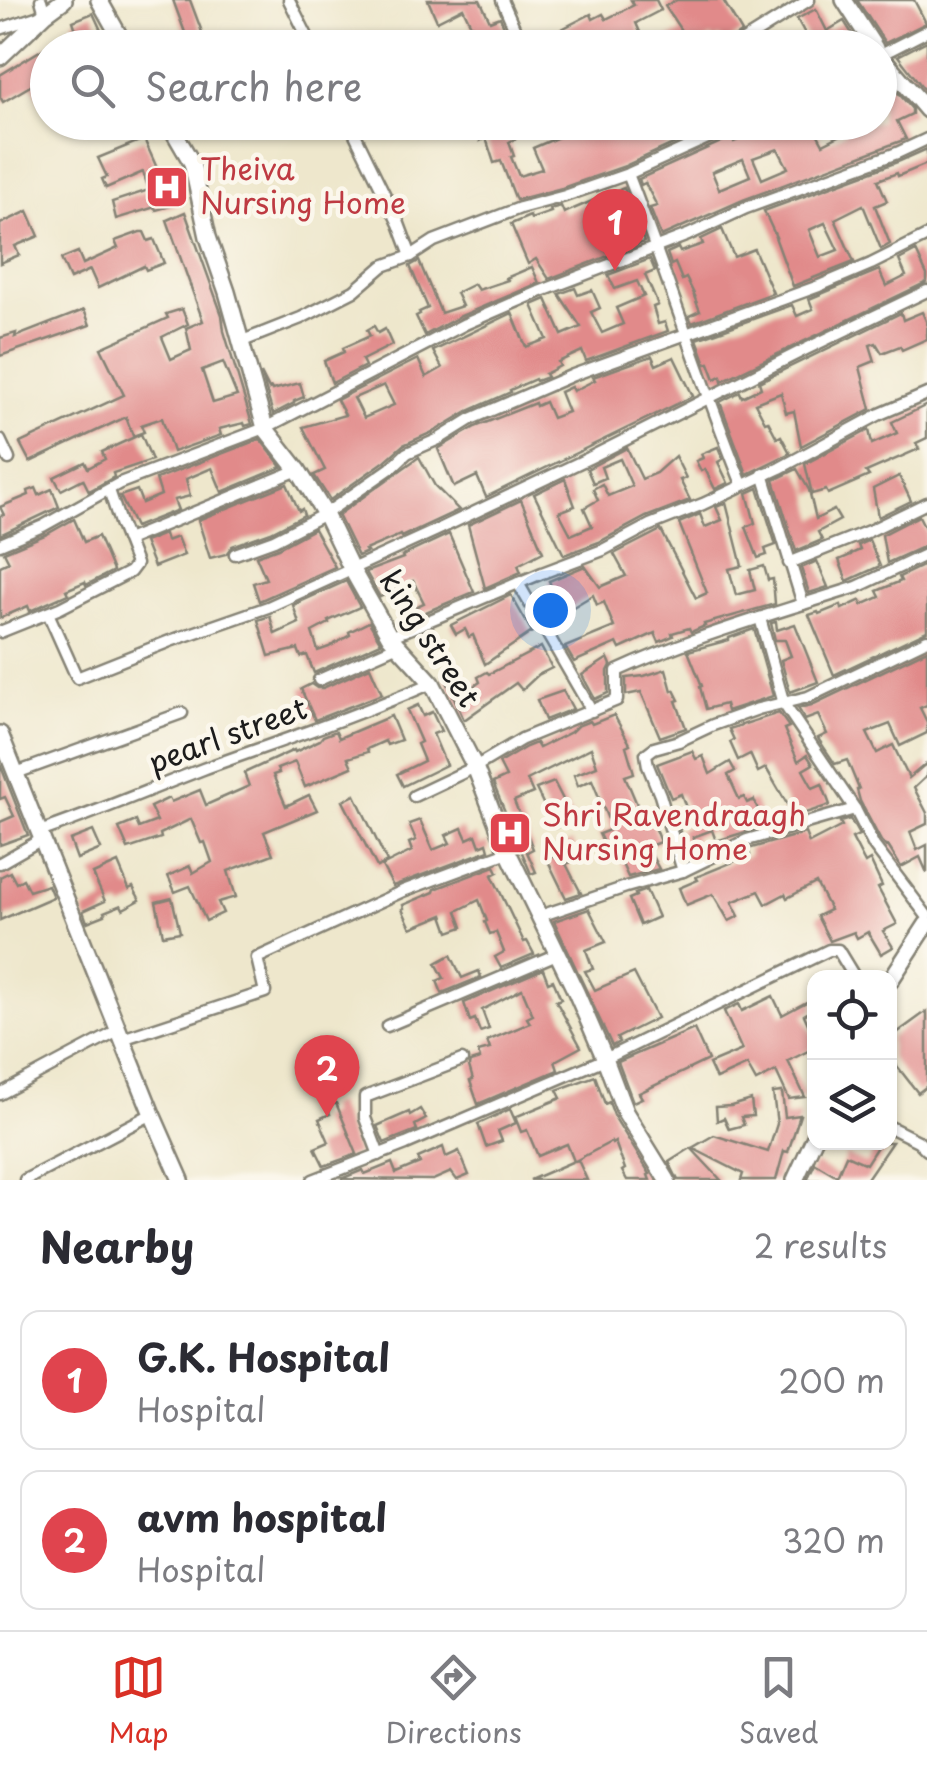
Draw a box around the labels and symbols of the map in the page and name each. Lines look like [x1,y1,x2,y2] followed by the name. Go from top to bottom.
[200,145,406,224] place label: Theiva Nursing Home
[144,164,190,210] hospital icon: Theiva Nursing Home
[582,188,648,271] pin: 1
[370,560,492,715] street label: king street
[525,585,576,636] your location
[142,684,313,783] street label: pearl street
[542,791,806,870] place label: Shri Ravendraagh Nursing Home
[487,810,533,856] hospital icon: Shri Ravendraagh Nursing Home
[294,1034,360,1117] pin: 2

